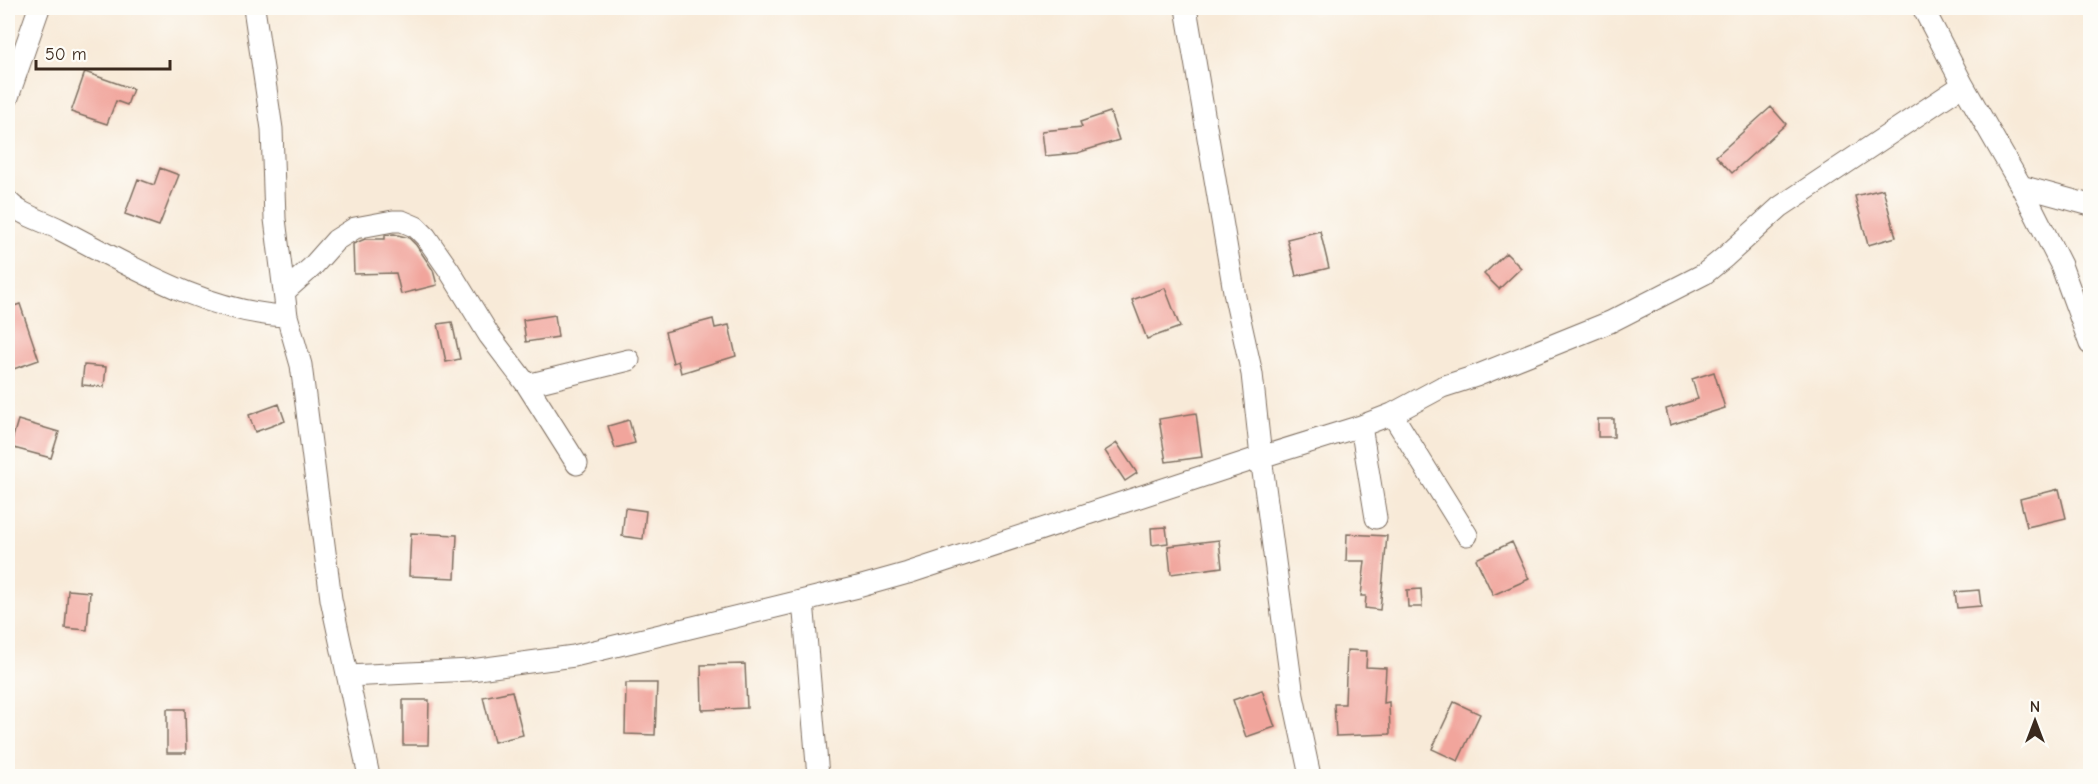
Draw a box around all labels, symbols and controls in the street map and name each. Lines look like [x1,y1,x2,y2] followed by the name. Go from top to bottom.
[36,33,170,71] scale bar
[45,44,87,65] text: 50 m
[2005,691,2065,751] north arrow
[2030,698,2040,716] text: N

